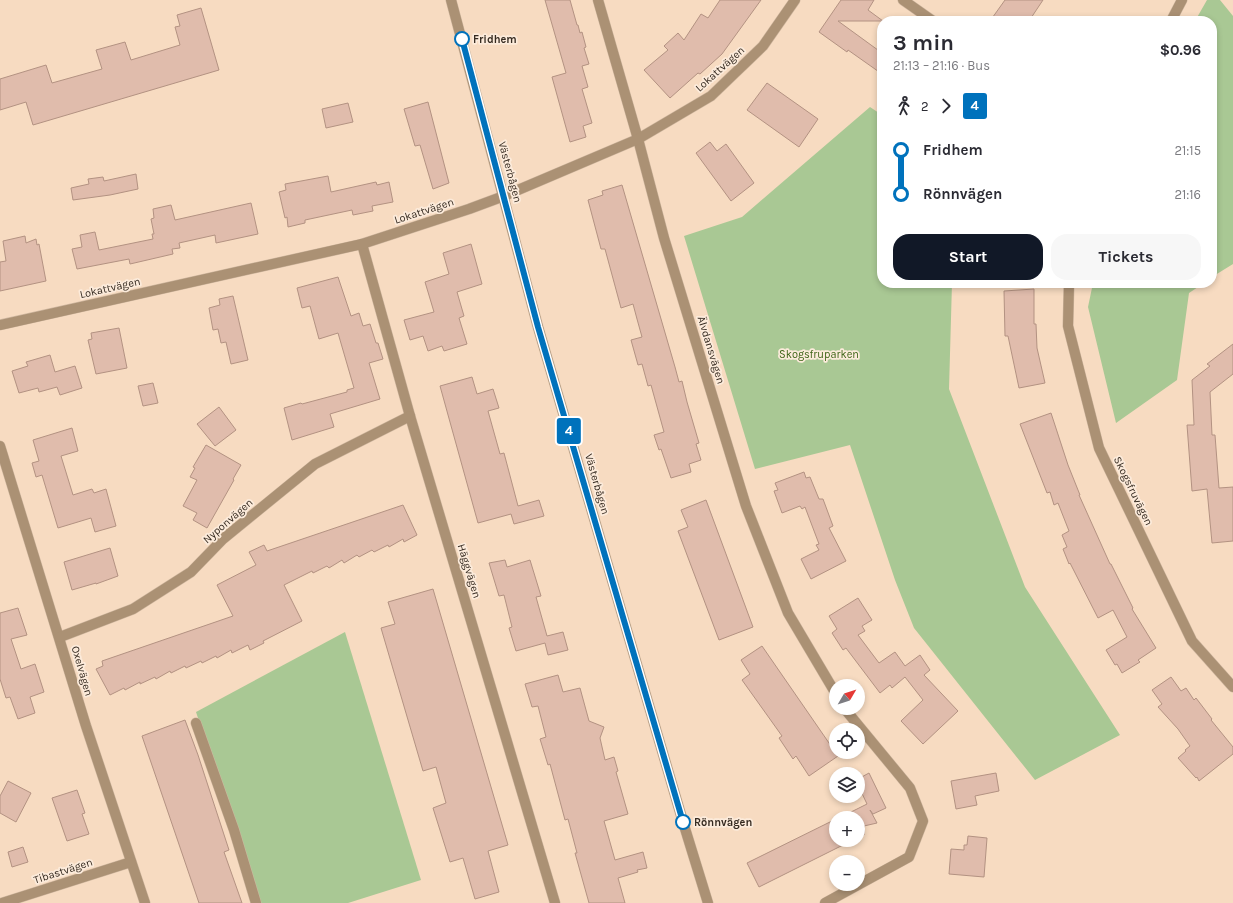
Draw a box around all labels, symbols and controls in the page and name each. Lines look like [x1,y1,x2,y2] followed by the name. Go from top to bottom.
[893,30,954,56] text: 3 min
[454,31,470,47] marker: Fridhem
[473,33,517,46] place label: Fridhem
[1160,41,1201,59] text: $0.96
[693,44,747,94] street label: Lokattvägen
[893,58,990,73] text: 21:13 – 21:16 · Bus
[893,95,915,117] icon: walk
[935,95,957,117] icon: forward
[971,97,979,114] text: 4
[921,99,929,114] text: 2
[496,140,524,204] street label: Västerbågen
[923,141,983,159] text: Fridhem
[1175,143,1201,158] text: 21:15
[923,185,1002,203] text: Rönnvägen
[1174,187,1201,202] text: 21:16
[393,195,455,227] street label: Lokattvägen
[893,234,1043,280] button: Start
[1051,234,1201,280] button: Tickets
[78,275,142,301] street label: Lokattvägen
[695,314,728,385] street label: Älvdansvägen
[779,348,859,361] park label: Skogsfruparken
[556,418,582,444] line badge: 4
[565,422,573,439] text: 4
[582,452,612,516] street label: Västerbågen
[1111,454,1155,528] street label: Skogsfruvägen
[200,496,256,546] street label: Nyponvägen
[455,542,483,600] street label: Häggvägen
[69,644,95,698] street label: Oxelvägen
[829,679,865,715] north arrow
[829,679,865,891] map controls
[829,723,865,759] button: locate
[829,767,865,803] button: layers
[829,811,865,847] button: +
[675,814,691,830] marker: Rönnvägen
[694,816,752,829] place label: Rönnvägen
[32,855,94,887] street label: Tibastvägen
[829,855,865,891] button: −

